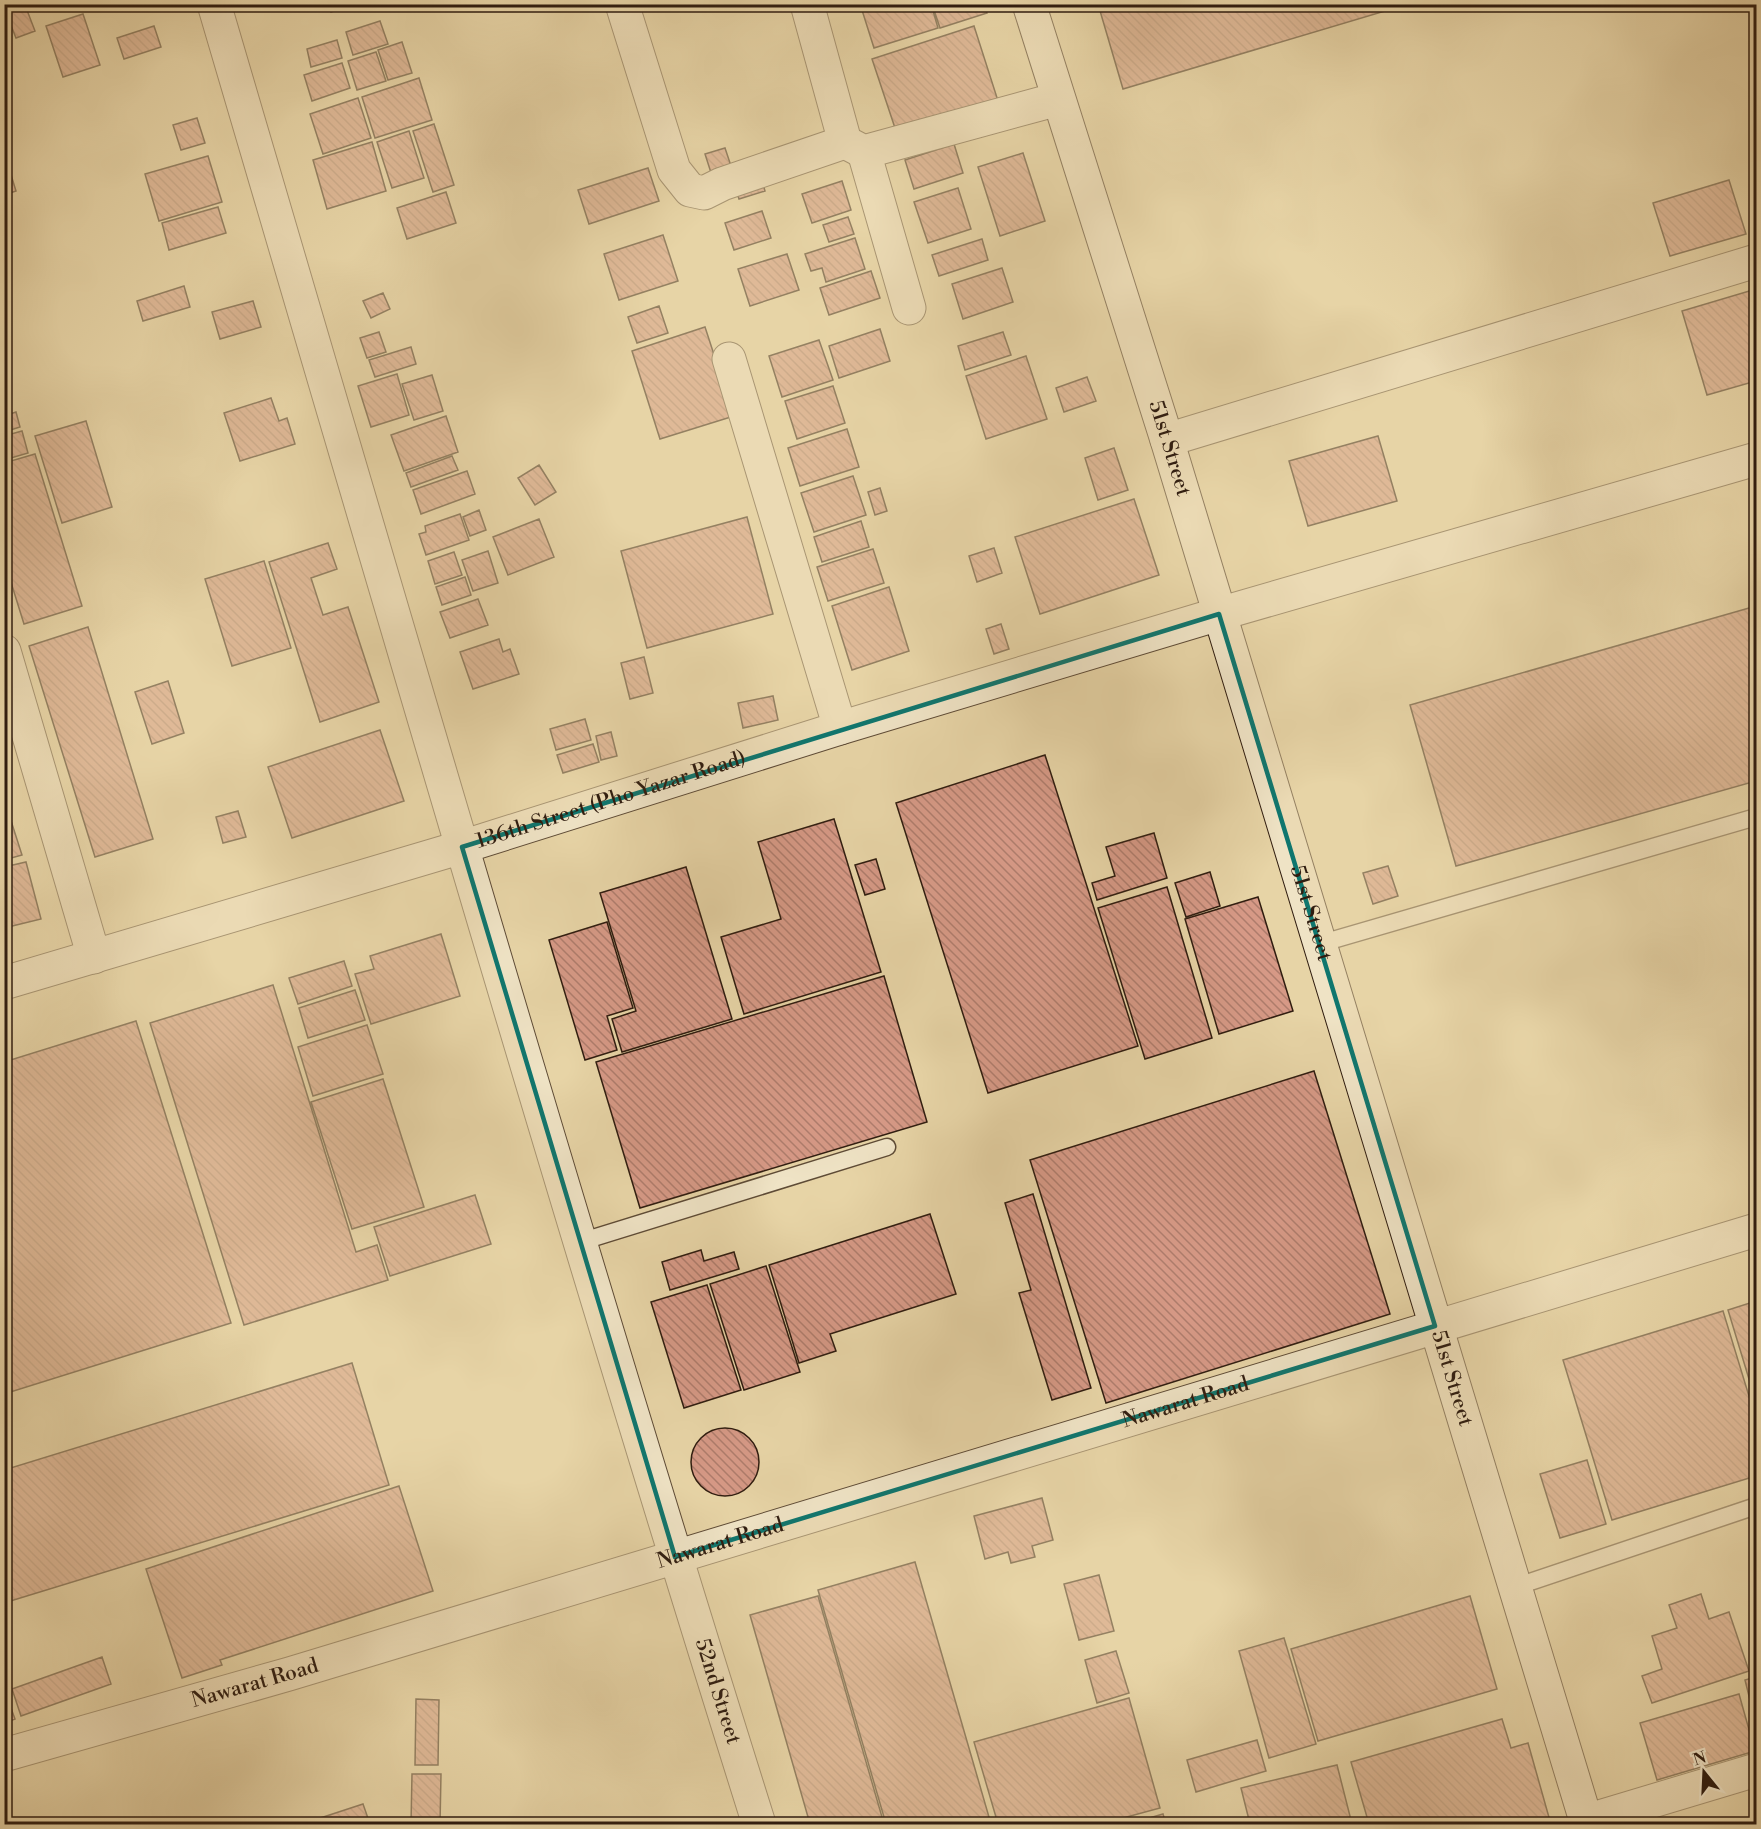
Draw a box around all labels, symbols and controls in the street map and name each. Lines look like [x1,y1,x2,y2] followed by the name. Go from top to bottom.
[1142,397,1196,500] street label: 51st Street
[473,745,749,855] street label: 136th Street (Pho Yazar Road)
[1284,862,1338,965] street label: 51st Street
[1425,1327,1479,1430] street label: 51st Street
[1119,1371,1252,1434] street label: Nawarat Road
[654,1512,787,1575] street label: Nawarat Road
[689,1635,746,1748] street label: 52nd Street
[188,1653,322,1714] street label: Nawarat Road
[1674,1742,1734,1802] north arrow
[1691,1747,1709,1770] text: N

